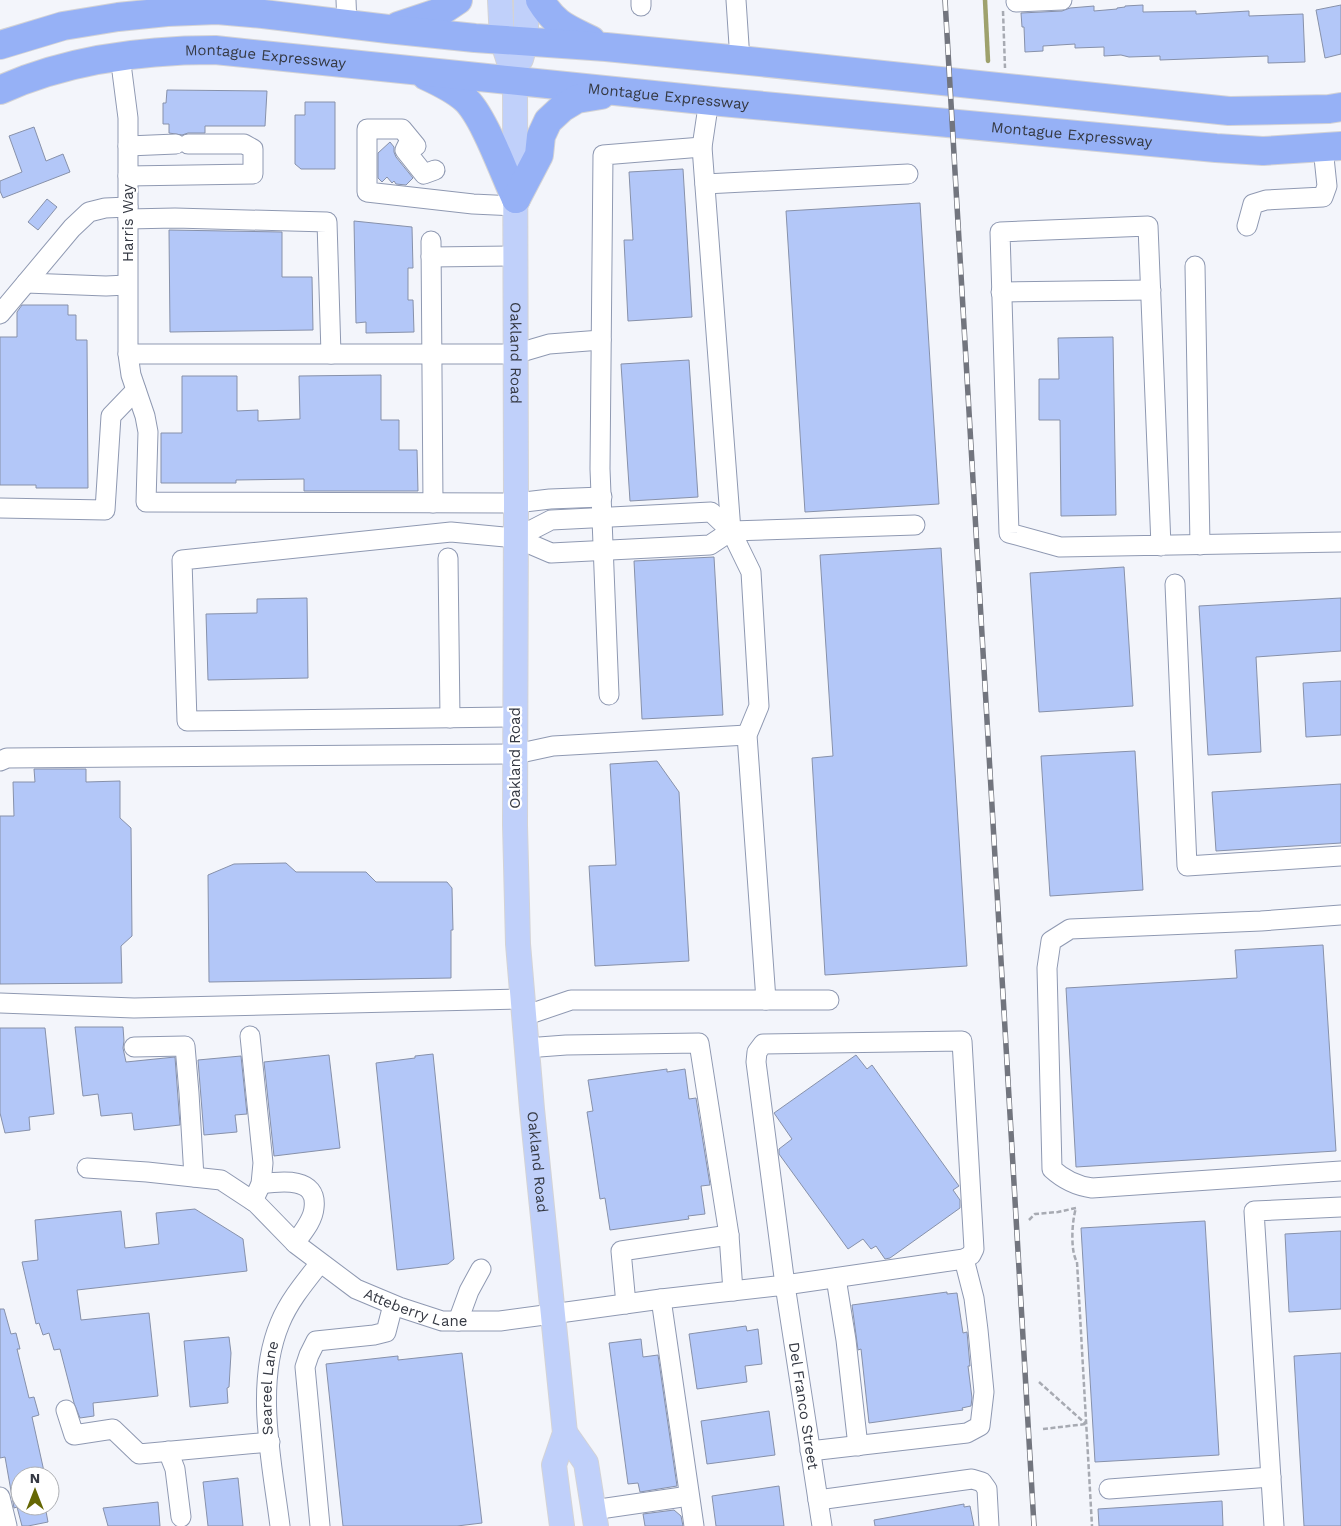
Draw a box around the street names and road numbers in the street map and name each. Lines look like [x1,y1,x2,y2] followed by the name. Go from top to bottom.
[185,41,347,72] street label: Montague Expressway
[587,79,750,113] street label: Montague Expressway
[990,118,1153,151] street label: Montague Expressway
[119,184,137,262] street label: Harris Way
[507,302,525,404] street label: Oakland Road
[506,707,524,809] street label: Oakland Road
[523,1110,552,1214] street label: Oakland Road
[361,1284,467,1330] street label: Atteberry Lane
[257,1339,282,1436] street label: Seareel Lane
[785,1341,822,1471] street label: Del Franco Street

